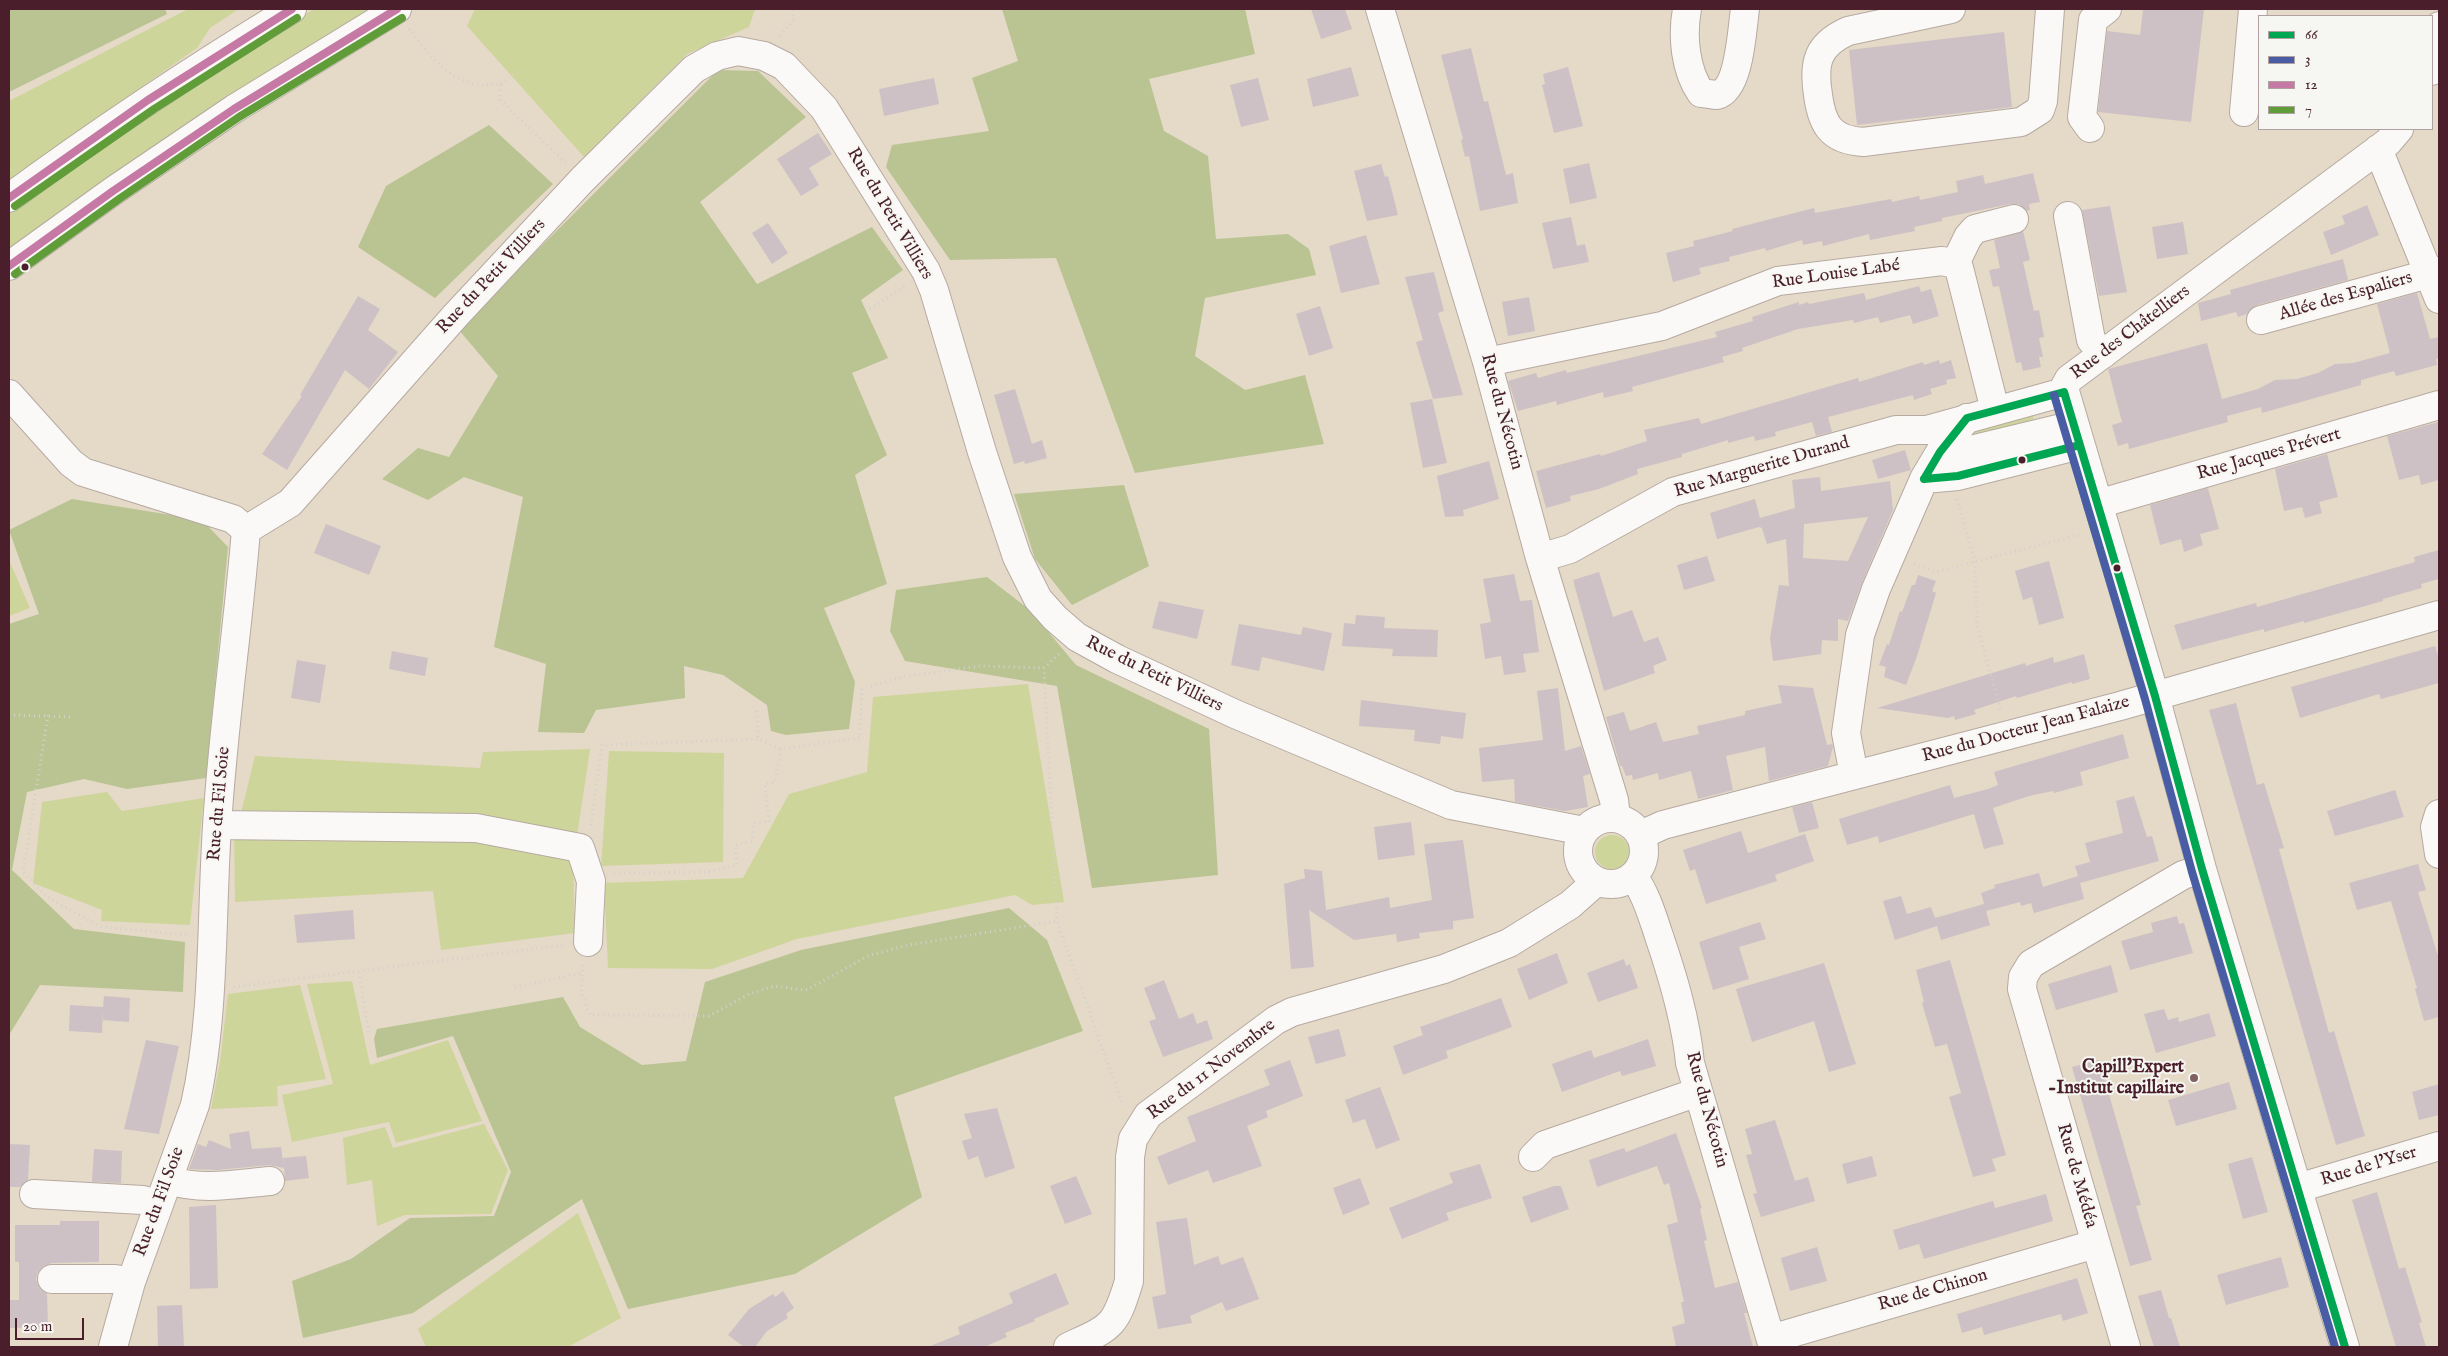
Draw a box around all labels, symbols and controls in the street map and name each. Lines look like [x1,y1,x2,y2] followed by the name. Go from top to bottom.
[2258,15,2433,130] legend
[2305,25,2318,44] text: 66
[2305,50,2311,69] text: 3
[2305,75,2318,94] text: 12
[2305,100,2312,119] text: 7
[841,144,937,284] street label: Rue du Petit Villiers
[433,215,551,339] street label: Rue du Petit Villiers
[1771,255,1901,295] street label: Rue Louise Labé
[20,262,30,272] unlabelled marker
[2277,268,2415,326] street label: Allée des Espaliers
[2067,281,2195,385] street label: Rue des Châtelliers
[1475,352,1527,472] street label: Rue du Nécotin
[2195,424,2343,486] street label: Rue Jacques Prévert
[1672,433,1852,503] street label: Rue Marguerite Durand
[2017,455,2027,465] unlabelled marker
[2112,563,2122,573] unlabelled marker
[1082,632,1226,718] street label: Rue du Petit Villiers
[1920,692,2132,768] street label: Rue du Docteur Jean Falaize
[204,746,236,862] street label: Rue du Fil Soie
[1144,1015,1280,1125] street label: Rue du 11 Novembre
[1680,1050,1732,1170] street label: Rue du Nécotin
[2048,1057,2184,1100] place label: Capill'Expert -Institut capillaire
[2188,1072,2200,1084] marker: Capill'Expert -Institut capillaire
[2051,1121,2101,1231] street label: Rue de Médéa
[2318,1142,2420,1192] street label: Rue de l'Yser
[130,1144,190,1260] street label: Rue du Fil Soie
[1876,1265,1990,1317] street label: Rue de Chinon
[18,1308,86,1340] scale bar
[23,1317,52,1336] text: 20 m

